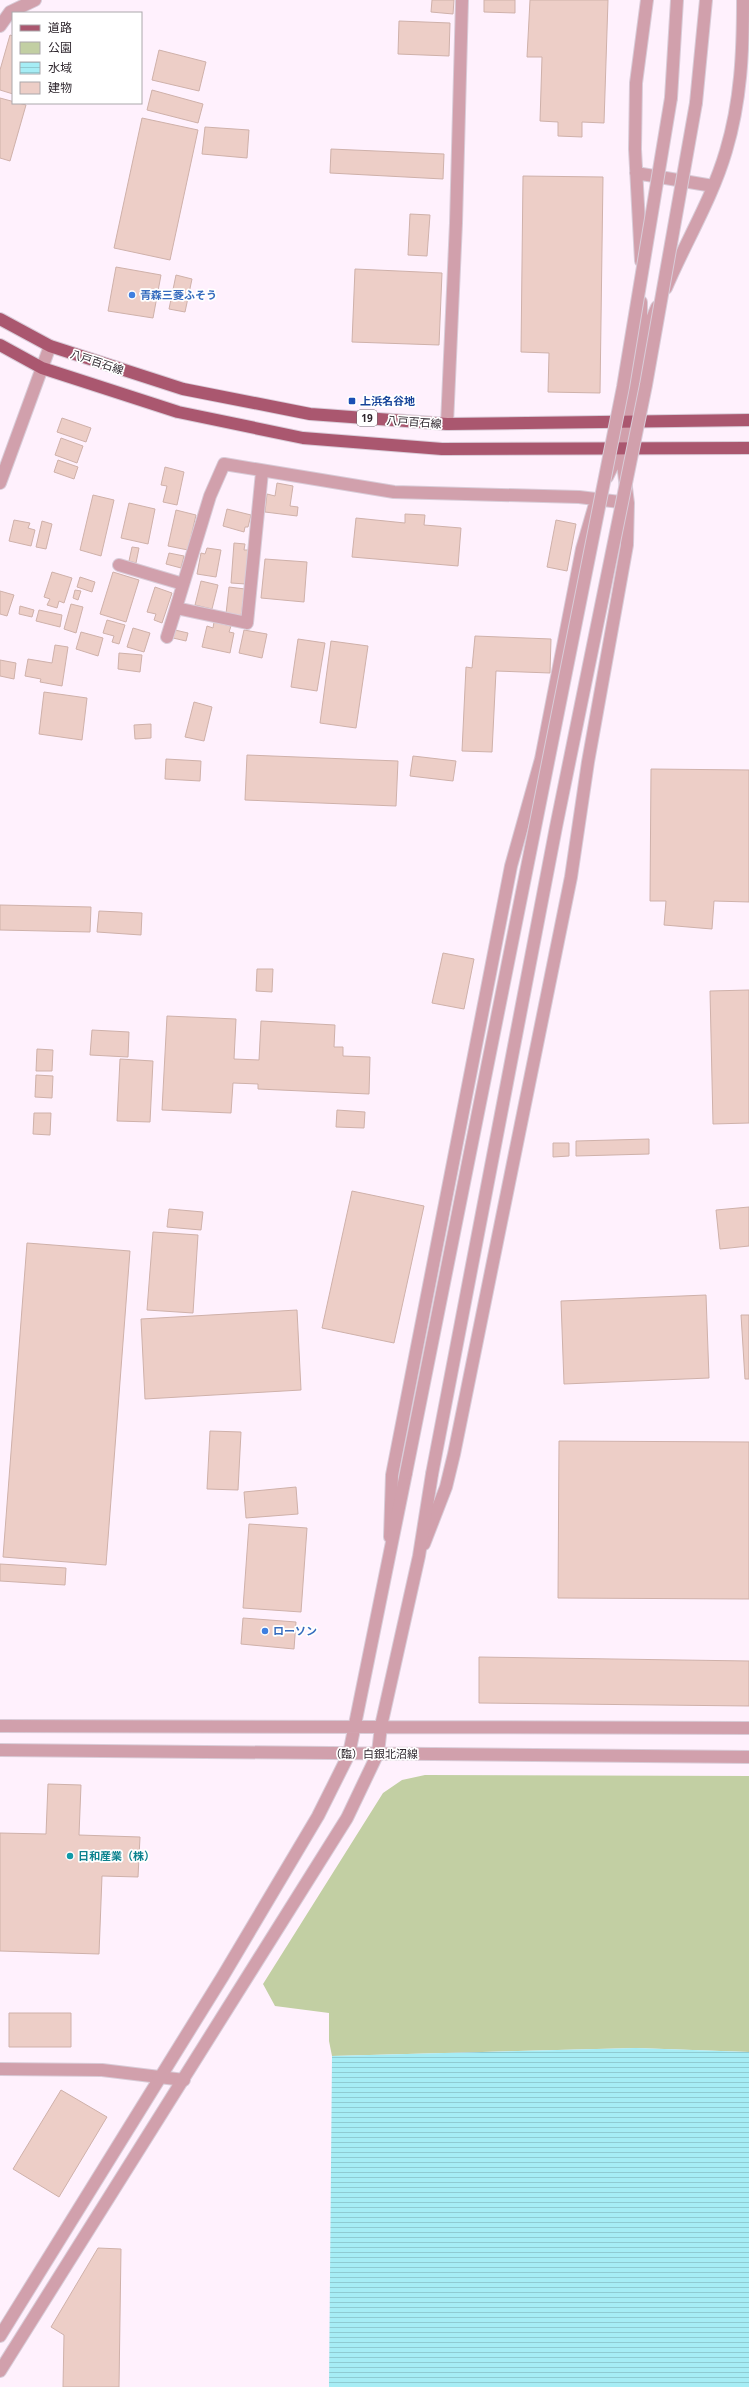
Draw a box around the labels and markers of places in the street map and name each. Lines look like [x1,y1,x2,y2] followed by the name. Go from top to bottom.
[140,287,217,302] place label: 青森三菱ふそう
[127,290,137,300] marker: 青森三菱ふそう
[360,393,415,408] place label: 上浜名谷地
[347,396,357,406] marker: 上浜名谷地
[273,1623,317,1638] place label: ローソン
[260,1626,270,1636] marker: ローソン
[78,1848,155,1863] place label: 日和産業（株）
[65,1851,75,1861] marker: 日和産業（株）

